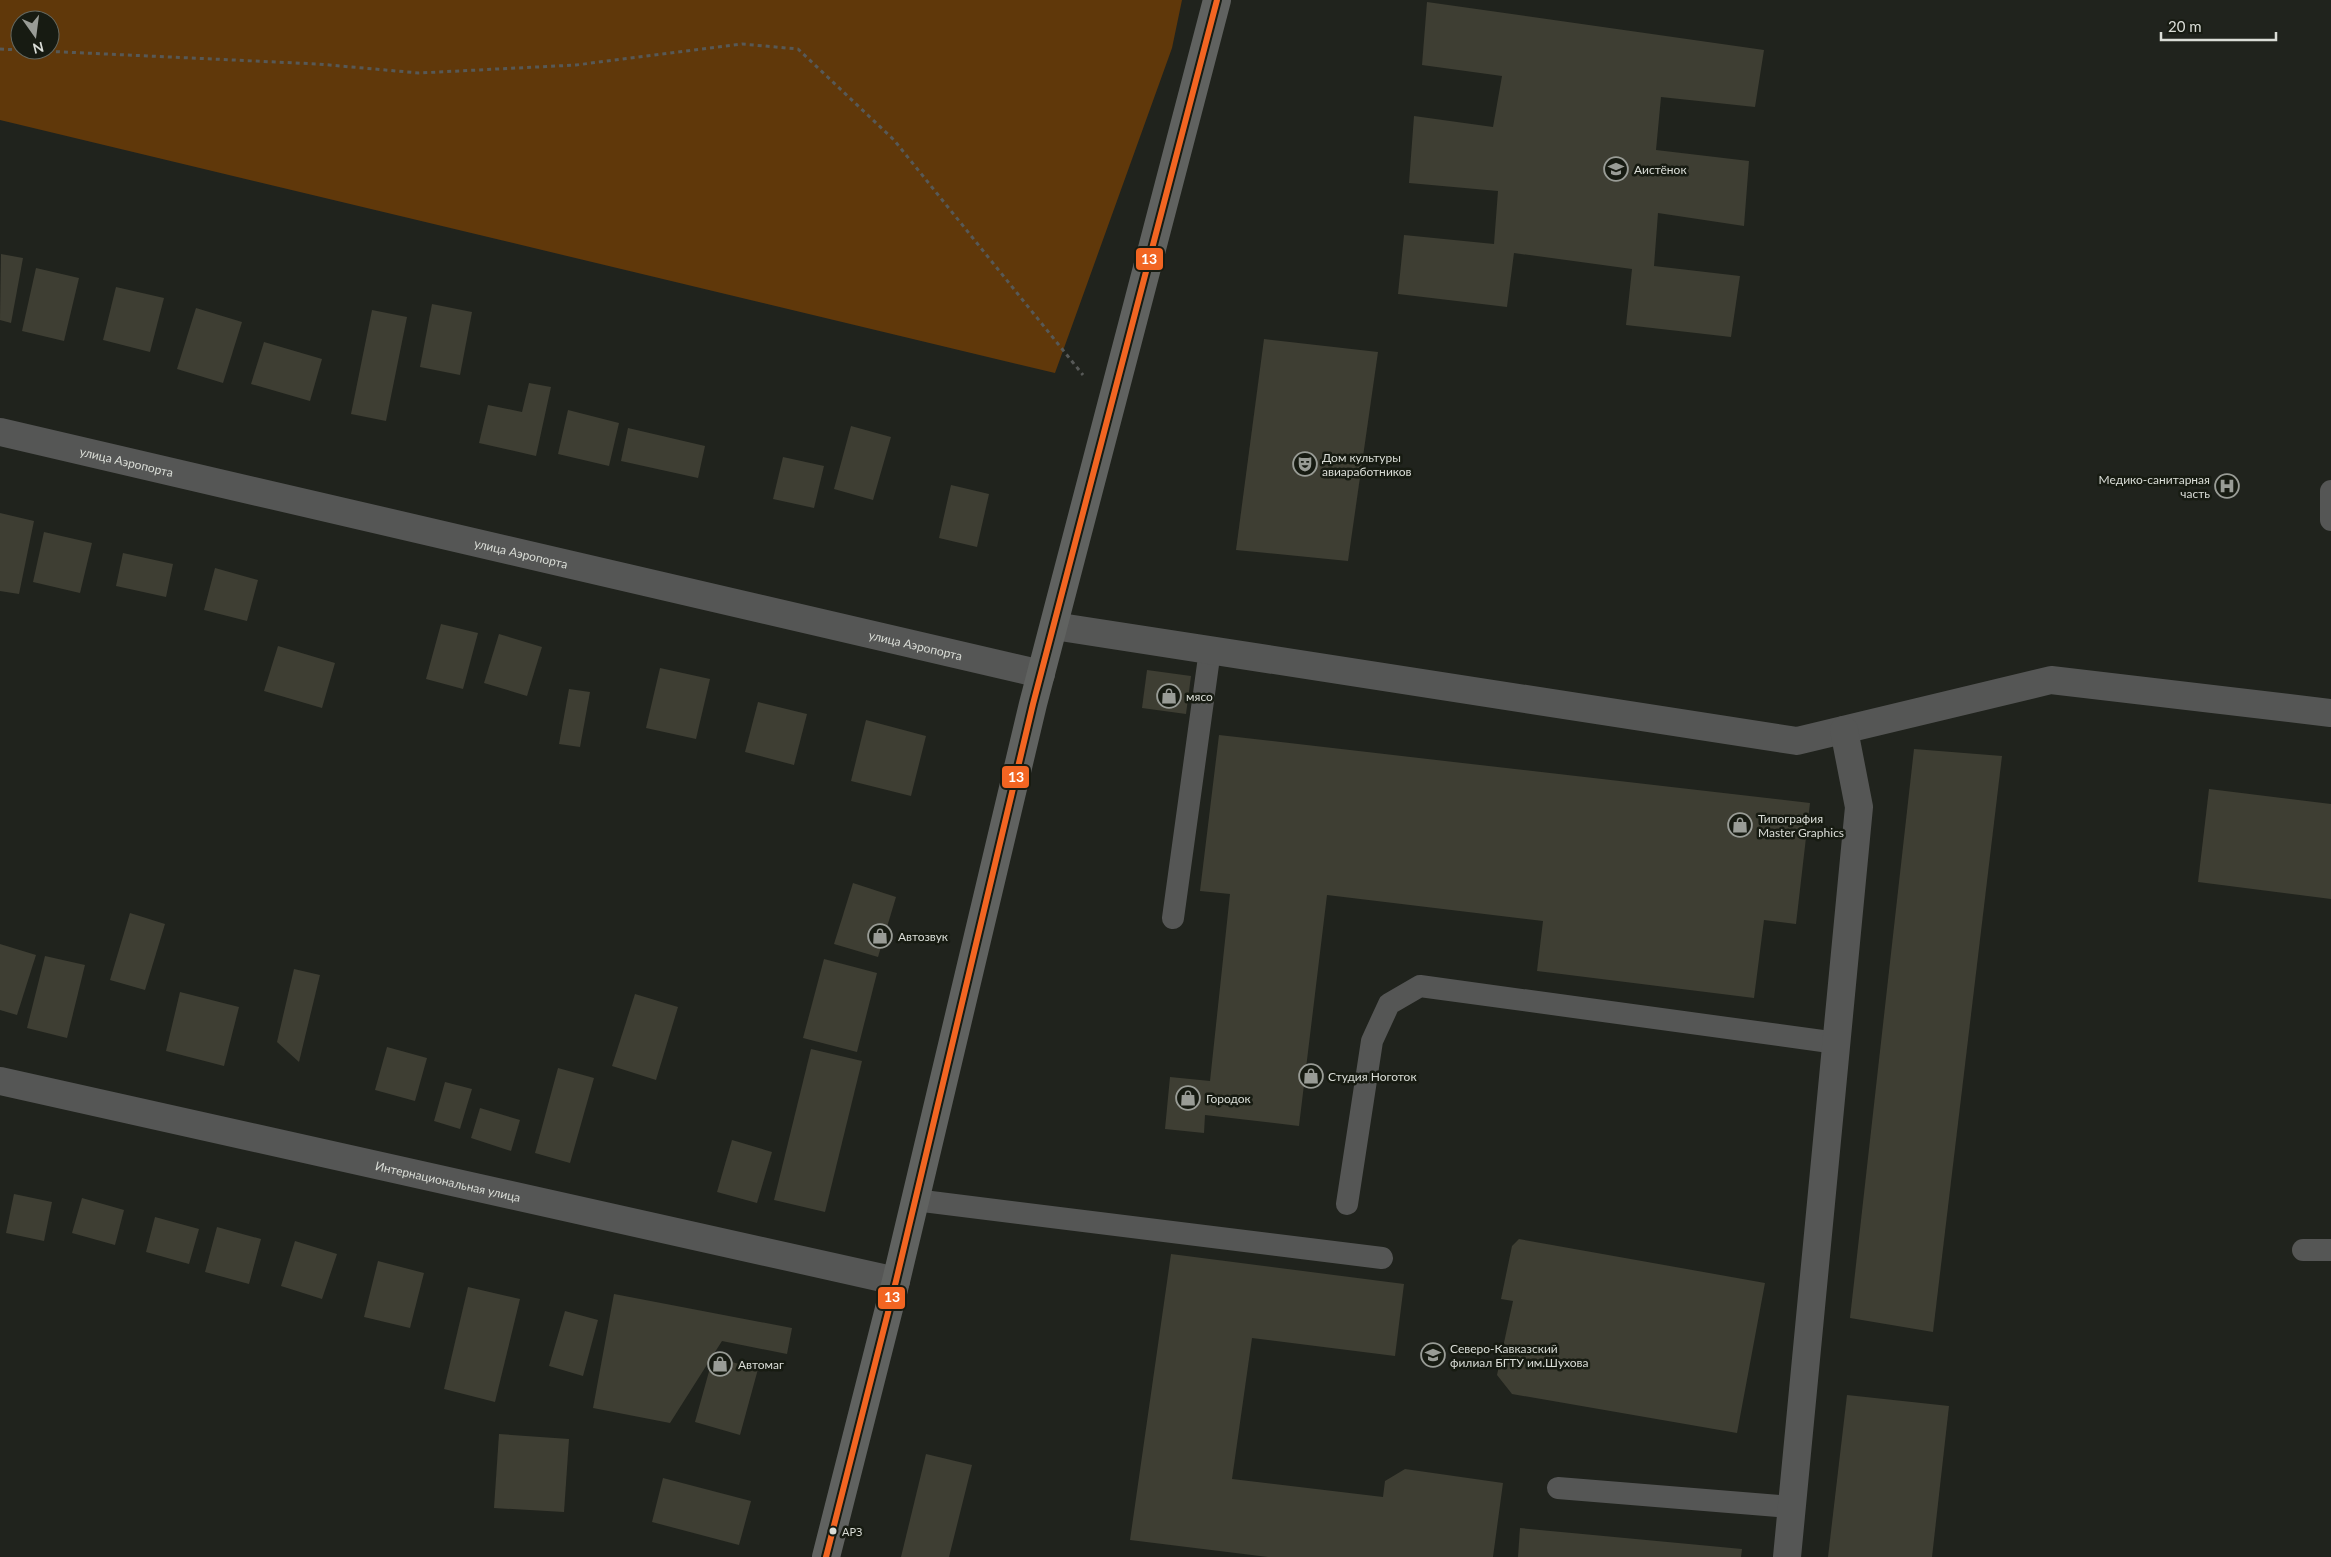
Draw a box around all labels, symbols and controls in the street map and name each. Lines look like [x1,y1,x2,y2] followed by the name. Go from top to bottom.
[10,10,60,60] north arrow
[2161,10,2276,42] scale bar
[2168,17,2202,35] text: 20 m
[31,39,46,58] text: N
[1603,156,1629,182] school or university icon: Аистёнок
[1634,162,1687,177] place label: Аистёнок
[1135,247,1164,271] line badge: 13
[1141,250,1157,267] text: 13
[78,443,175,480] street label: улица Аэропорта
[1322,450,1412,479] place label: Дом культуры авиаработников
[1292,451,1318,477] theatre icon: Дом культуры авиаработников
[2099,472,2210,501] place label: Медико-санитарная часть
[2214,473,2240,499] hospital icon: Медико-санитарная часть
[473,535,569,571] street label: улица Аэропорта
[867,627,964,663] street label: улица Аэропорта
[1156,683,1182,709] shop icon: мясо
[1186,689,1213,704] place label: мясо
[1001,765,1030,789] line badge: 13
[1008,768,1024,785] text: 13
[1758,811,1844,840] place label: Типография Master Graphics
[1727,812,1753,838] shop icon: Типография Master Graphics
[867,923,893,949] shop icon: Автозвук
[898,929,949,944] place label: Автозвук
[1298,1063,1324,1089] shop icon: Студия Ноготок
[1328,1069,1417,1084] place label: Студия Ноготок
[1175,1085,1201,1111] shop icon: Городок
[1206,1091,1252,1106] place label: Городок
[374,1157,522,1205] street label: Интернациональная улица
[877,1286,906,1310] line badge: 13
[884,1288,900,1305] text: 13
[1450,1341,1589,1370] place label: Северо-Кавказский филиал БГТУ им.Шухова
[1420,1342,1446,1368] school or university icon: Северо-Кавказский филиал БГТУ им.Шухова
[707,1351,733,1377] shop icon: Автомаг
[738,1357,784,1372] place label: Автомаг
[842,1525,862,1538] place label: АРЗ
[828,1526,838,1536] marker: АРЗ

